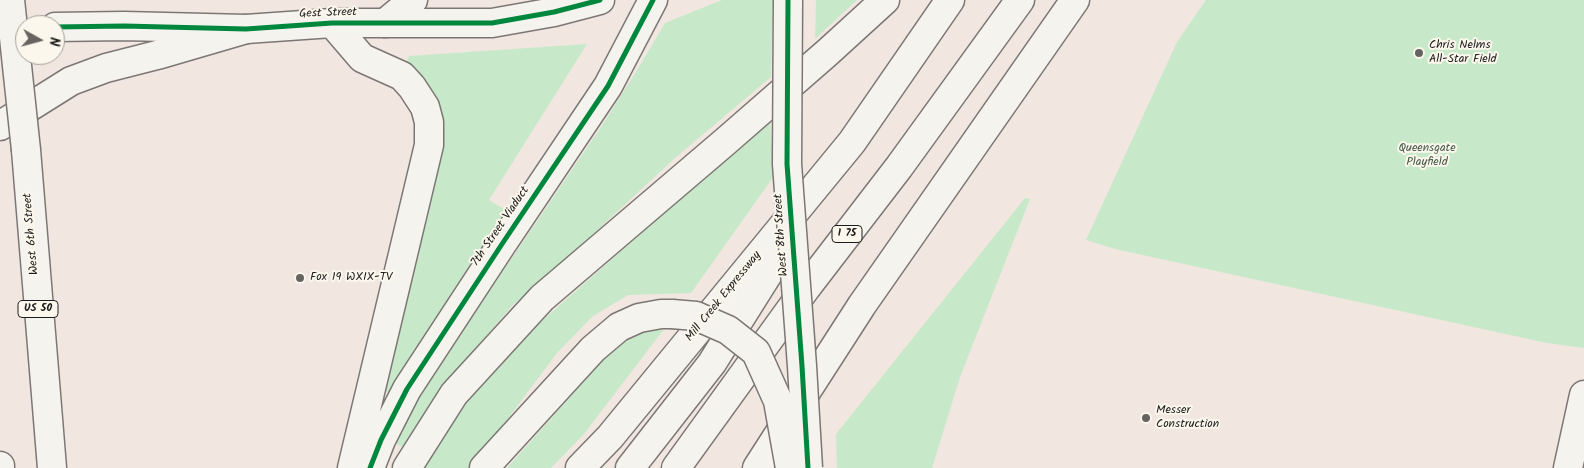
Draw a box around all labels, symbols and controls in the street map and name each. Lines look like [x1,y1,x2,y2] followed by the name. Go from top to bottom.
[299,6,357,22] street label: Gest Street
[15,15,65,65] north arrow
[42,36,65,47] text: N
[1429,39,1497,67] place label: Chris Nelms All-Star Field
[1413,47,1425,59] marker: Chris Nelms All-Star Field
[1398,142,1456,170] park label: Queensgate Playfield
[469,184,533,270] street label: 7th Street Viaduct
[21,192,43,276] street label: West 6th Street
[772,193,792,277] street label: West 8th Street
[832,225,862,242] road number: I 75
[683,249,765,345] street label: Mill Creek Expressway
[310,271,392,285] place label: Fox 19 WXIX-TV
[294,272,306,284] marker: Fox 19 WXIX-TV
[18,300,58,318] road number: US 50
[1156,404,1219,432] place label: Messer Construction
[1140,412,1152,424] marker: Messer Construction

